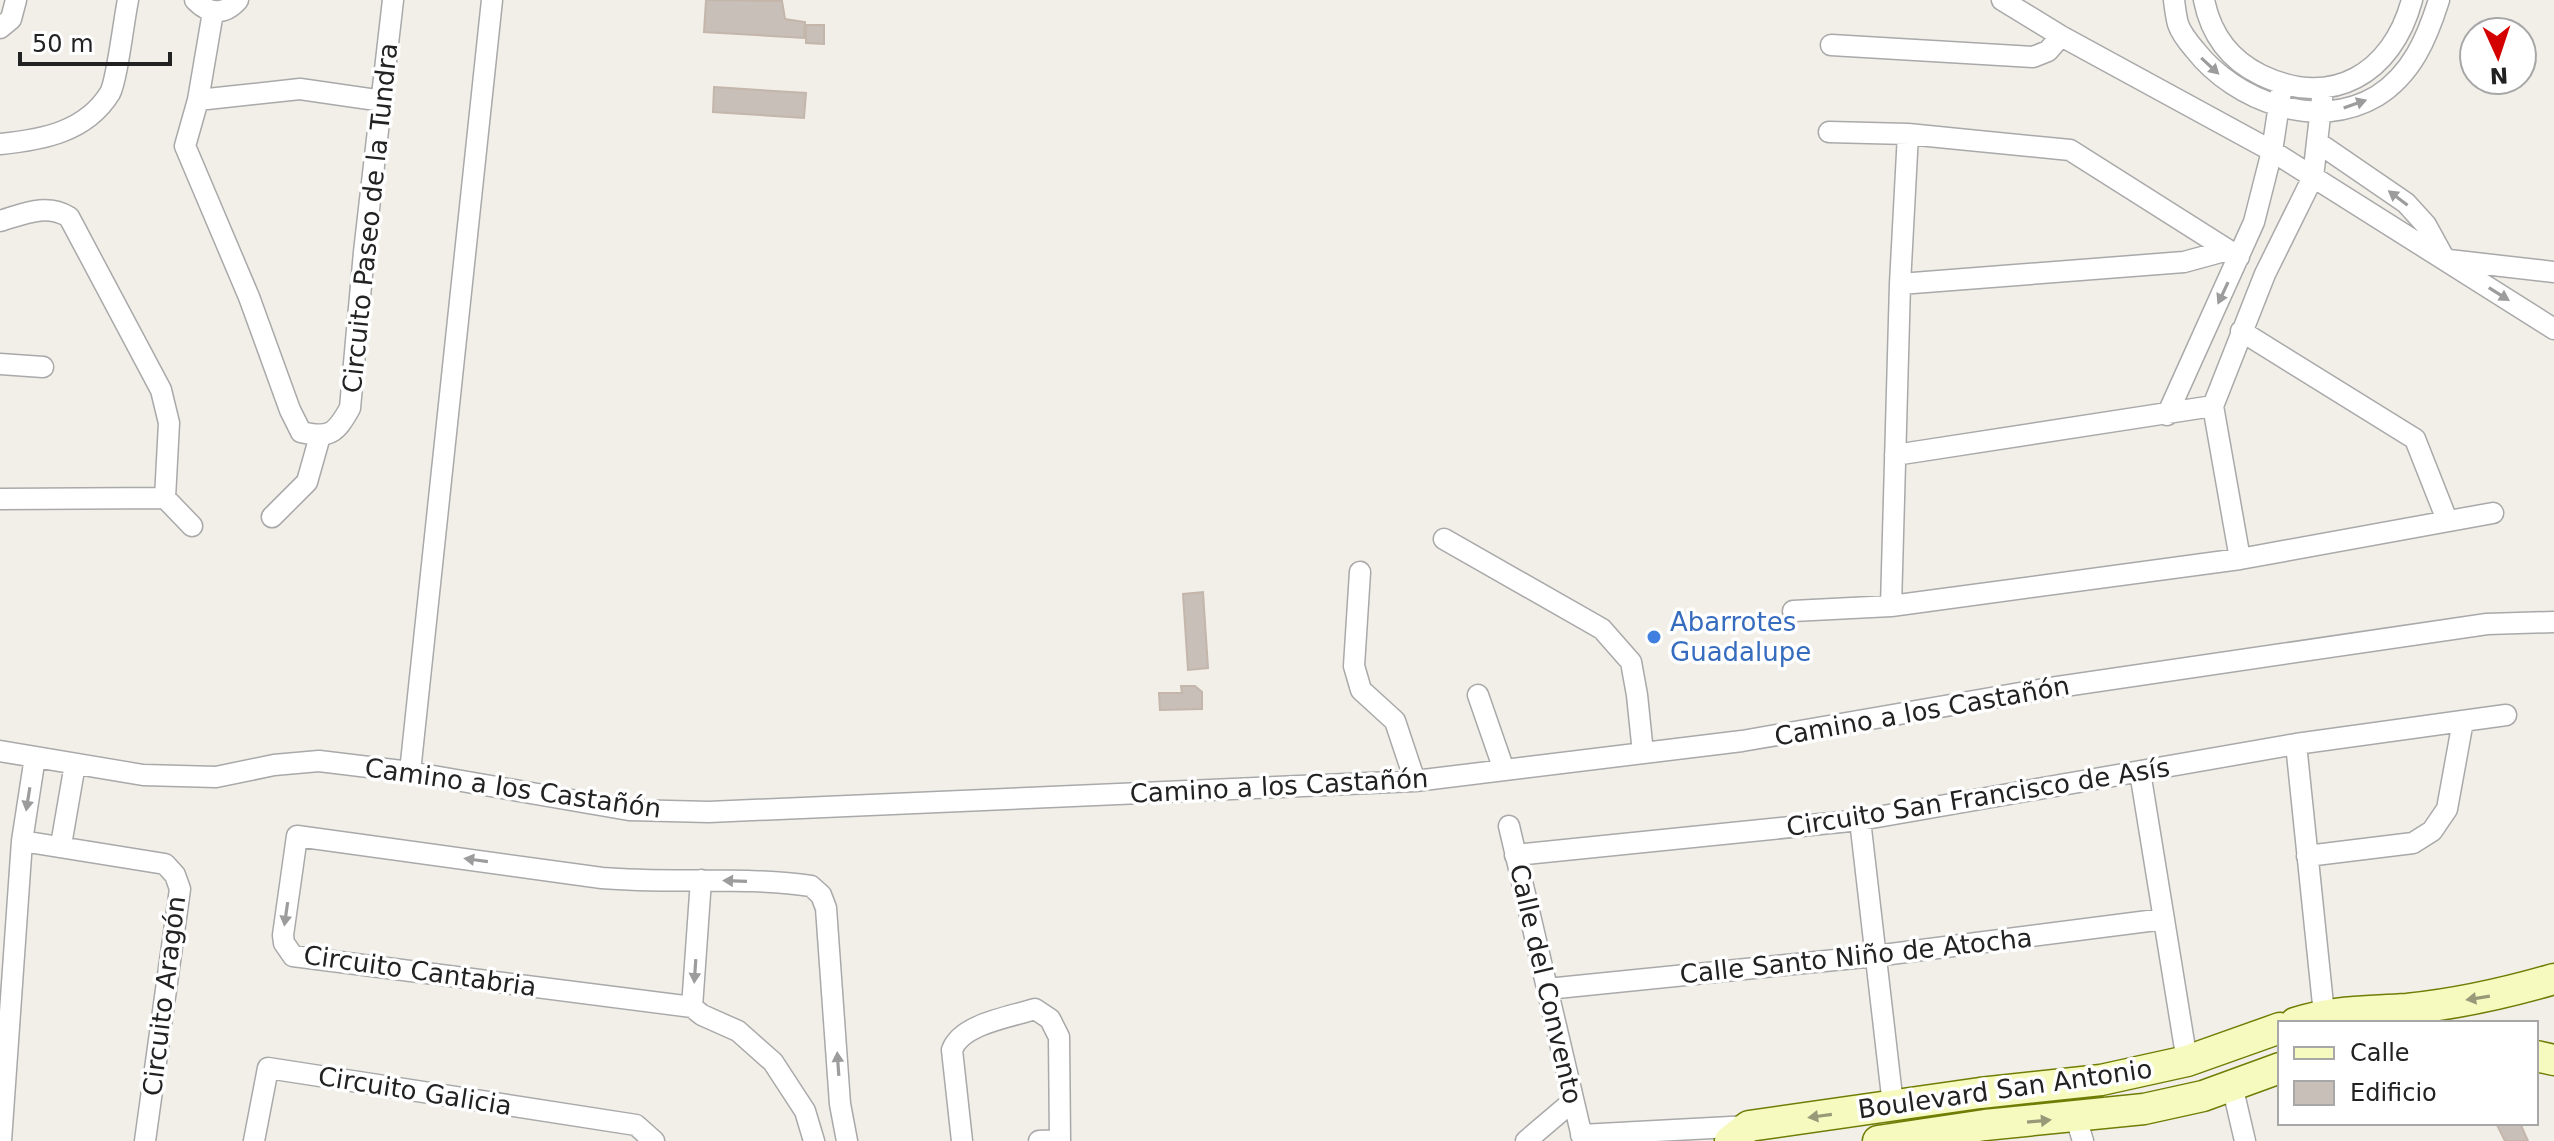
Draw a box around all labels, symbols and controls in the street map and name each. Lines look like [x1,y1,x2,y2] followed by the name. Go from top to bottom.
[20,16,170,66] scale bar
[2458,16,2538,96] north arrow
[32,30,94,58] text: 50 m
[337,41,403,395] street label: Circuito Paseo de la Tundra
[2200,57,2219,75] one-way arrow
[2489,63,2509,88] text: N
[2343,98,2367,110] one-way arrow
[2388,191,2408,207] one-way arrow
[2216,282,2230,305] one-way arrow
[2488,287,2510,301] one-way arrow
[1670,607,1811,667] place label: Abarrotes Guadalupe
[1645,628,1663,646] marker: Abarrotes Guadalupe
[1772,670,2072,752] street label: Camino a los Castañón
[363,752,663,824] street label: Camino a los Castañón
[1784,752,2172,842] street label: Circuito San Francisco de Asís
[1129,763,1429,809] street label: Camino a los Castañón
[21,787,34,812] one-way arrow
[463,853,488,866] one-way arrow
[1504,861,1588,1107] street label: Calle del Convento
[722,874,747,887] one-way arrow
[137,894,191,1098] street label: Circuito Aragón
[279,902,292,927] one-way arrow
[1678,923,2034,989] street label: Calle Santo Niño de Atocha
[302,940,538,1002] street label: Circuito Cantabria
[688,959,701,984] one-way arrow
[2466,992,2491,1004] one-way arrow
[2278,1021,2538,1125] legend
[2350,1039,2410,1067] text: Calle
[831,1051,844,1076] one-way arrow
[1856,1053,2154,1125] street label: Boulevard San Antonio
[316,1061,514,1121] street label: Circuito Galicia
[2350,1079,2437,1107] text: Edificio
[1807,1110,1832,1123] one-way arrow
[2027,1114,2052,1127] one-way arrow

